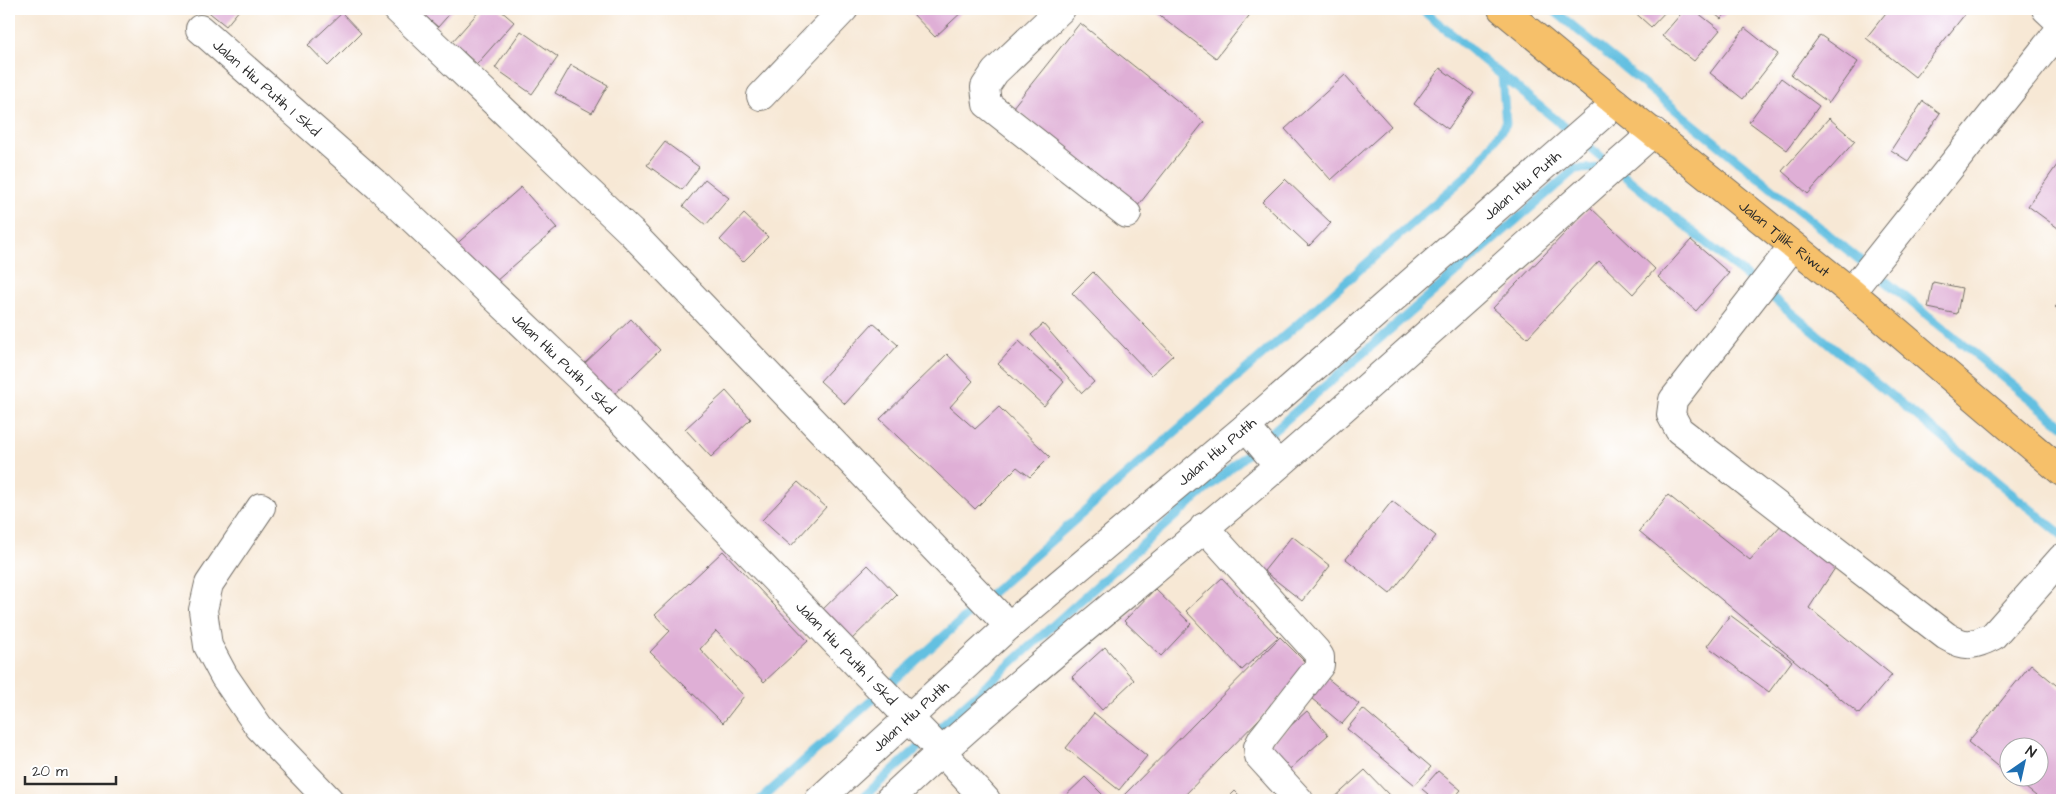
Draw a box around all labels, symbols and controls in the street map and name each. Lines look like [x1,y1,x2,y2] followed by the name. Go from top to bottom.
[208,35,325,142] street label: Jalan Hiu Putih 1 Skd
[1479,145,1566,226] street label: Jalan Hiu Putih
[1734,196,1834,282] street label: Jalan Tjilik Riwut
[506,308,620,419] street label: Jalan Hiu Putih 1 Skd
[1173,412,1262,491] street label: Jalan Hiu Putih
[791,597,902,710] street label: Jalan Hiu Putih 1 Skd
[868,676,954,757] street label: Jalan Hiu Putih
[1998,736,2048,786] north arrow
[2021,741,2040,763] text: N
[25,754,116,786] scale bar
[32,761,68,782] text: 20 m

